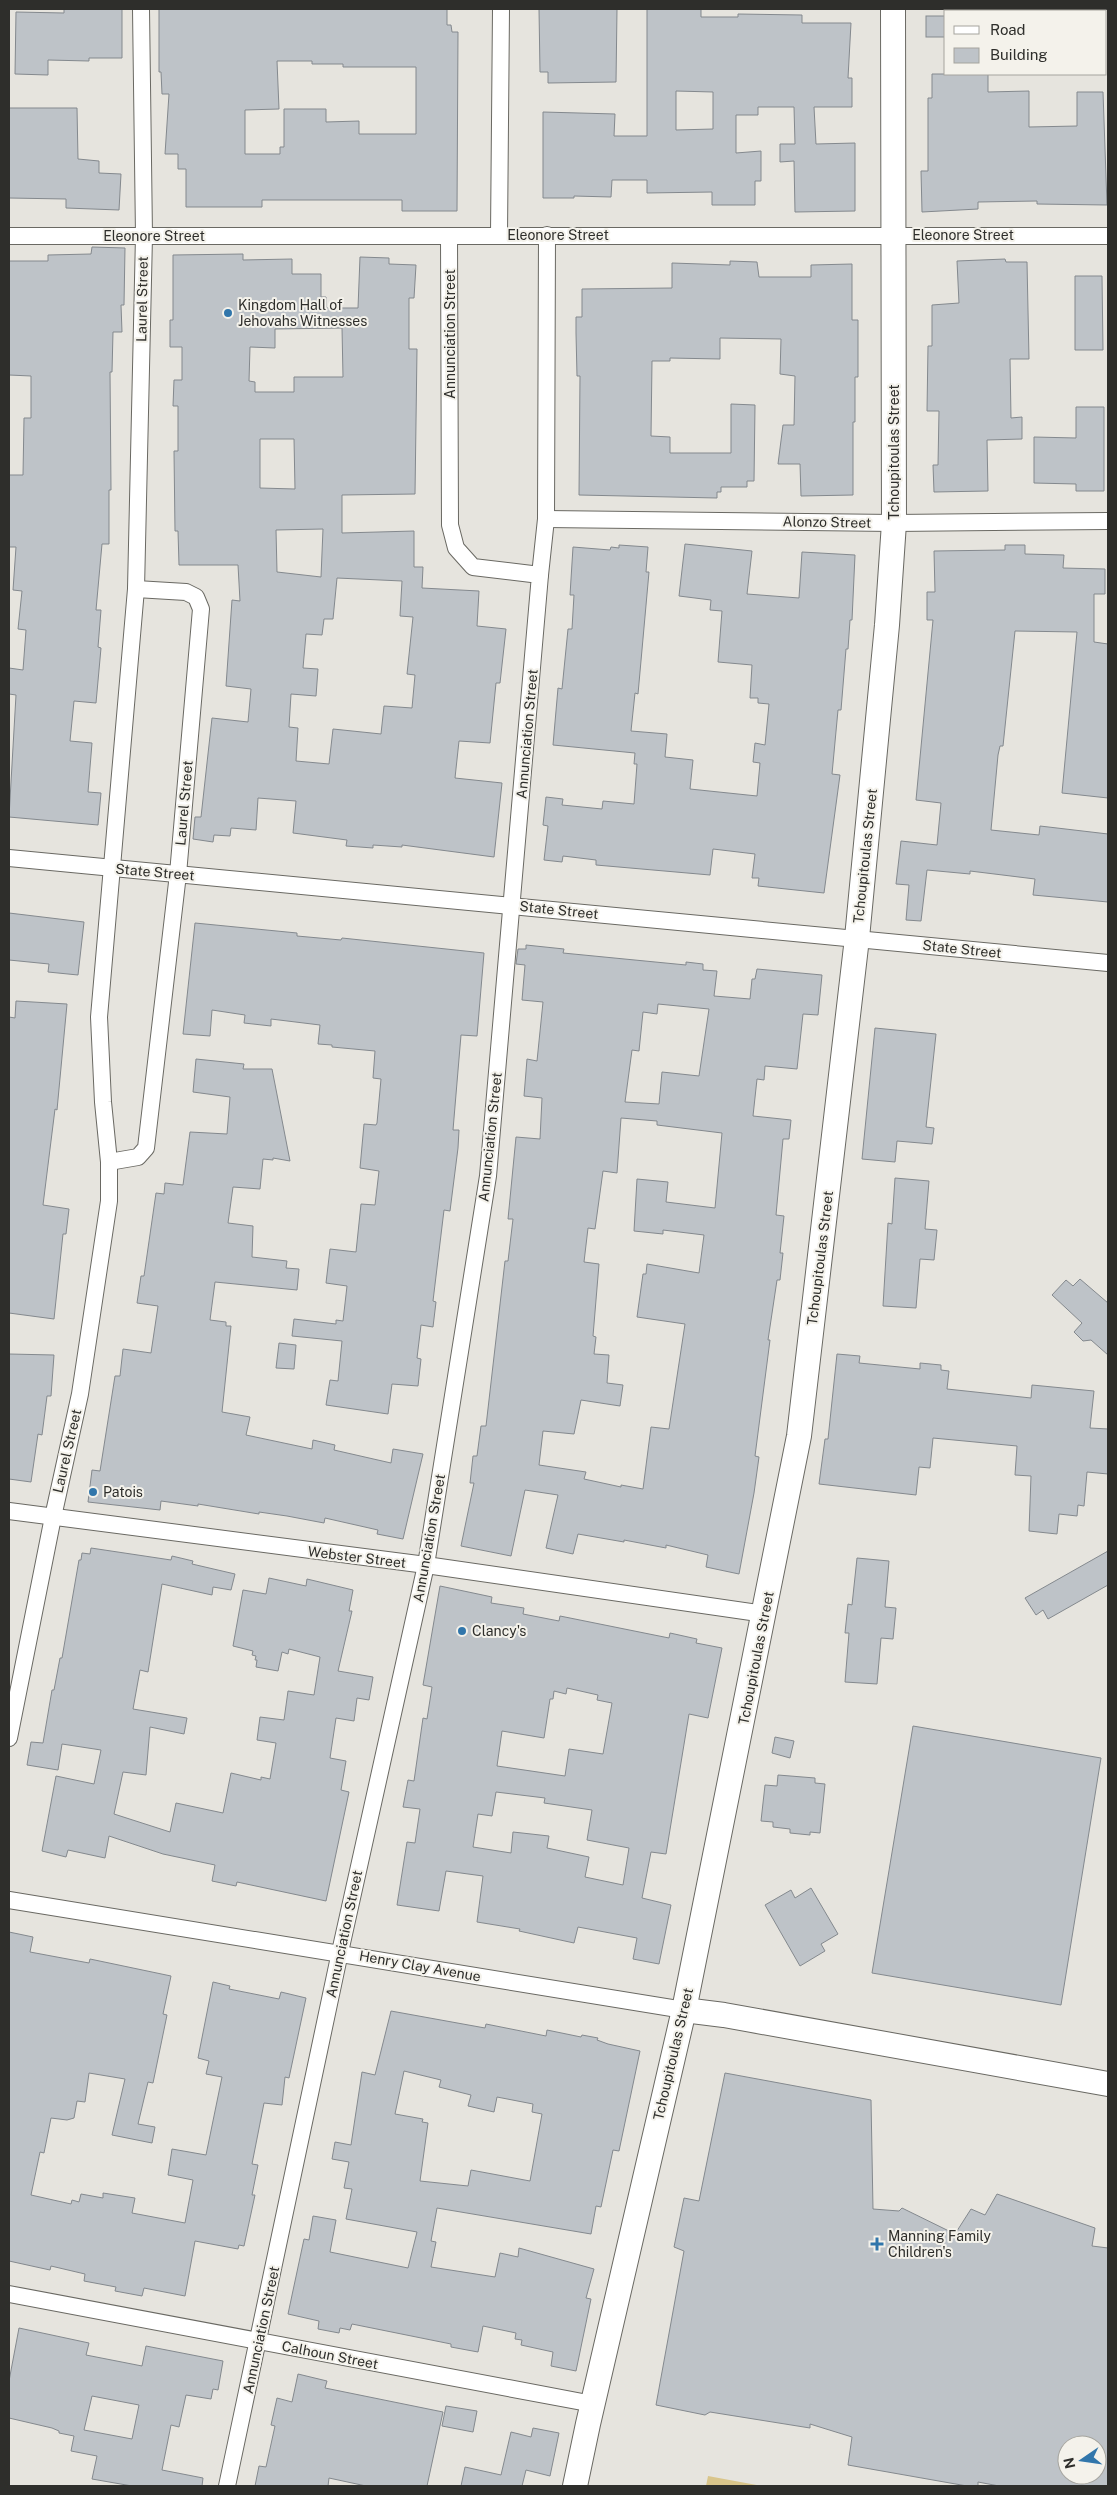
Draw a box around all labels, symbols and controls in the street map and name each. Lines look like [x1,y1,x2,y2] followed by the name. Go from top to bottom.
[944,10,1107,75] legend
[990,21,1026,38] text: Road
[990,46,1048,63] text: Building
[507,227,609,243] street label: Eleonore Street
[912,227,1014,243] street label: Eleonore Street
[103,228,205,244] street label: Eleonore Street
[133,256,151,342] street label: Laurel Street
[442,269,458,399] street label: Annunciation Street
[238,297,367,329] place label: Kingdom Hall of Jehovahs Witnesses
[222,307,234,319] marker: Kingdom Hall of Jehovahs Witnesses
[886,384,902,520] street label: Tchoupitoulas Street
[783,513,871,531] street label: Alonzo Street
[513,669,541,799] street label: Annunciation Street
[172,760,196,846] street label: Laurel Street
[850,788,880,924] street label: Tchoupitoulas Street
[115,861,195,883] street label: State Street
[519,898,599,922] street label: State Street
[922,937,1002,961] street label: State Street
[475,1072,505,1202] street label: Annunciation Street
[804,1190,836,1326] street label: Tchoupitoulas Street
[50,1407,84,1495] street label: Laurel Street
[410,1473,448,1603] street label: Annunciation Street
[103,1484,143,1500] place label: Patois
[87,1486,99,1498] marker: Patois
[307,1543,407,1571] street label: Webster Street
[735,1590,777,1726] street label: Tchoupitoulas Street
[472,1623,526,1639] place label: Clancy's
[456,1625,468,1637] marker: Clancy's
[323,1869,365,1999] street label: Annunciation Street
[358,1947,482,1985] street label: Henry Clay Avenue
[650,1986,696,2122] street label: Tchoupitoulas Street
[888,2228,992,2260] place label: Manning Family Children's
[870,2237,884,2251] marker: Manning Family Children's
[240,2265,282,2395] street label: Annunciation Street
[280,2338,380,2372] street label: Calhoun Street
[1057,2435,1107,2485] north arrow
[1060,2456,1078,2470] text: N

